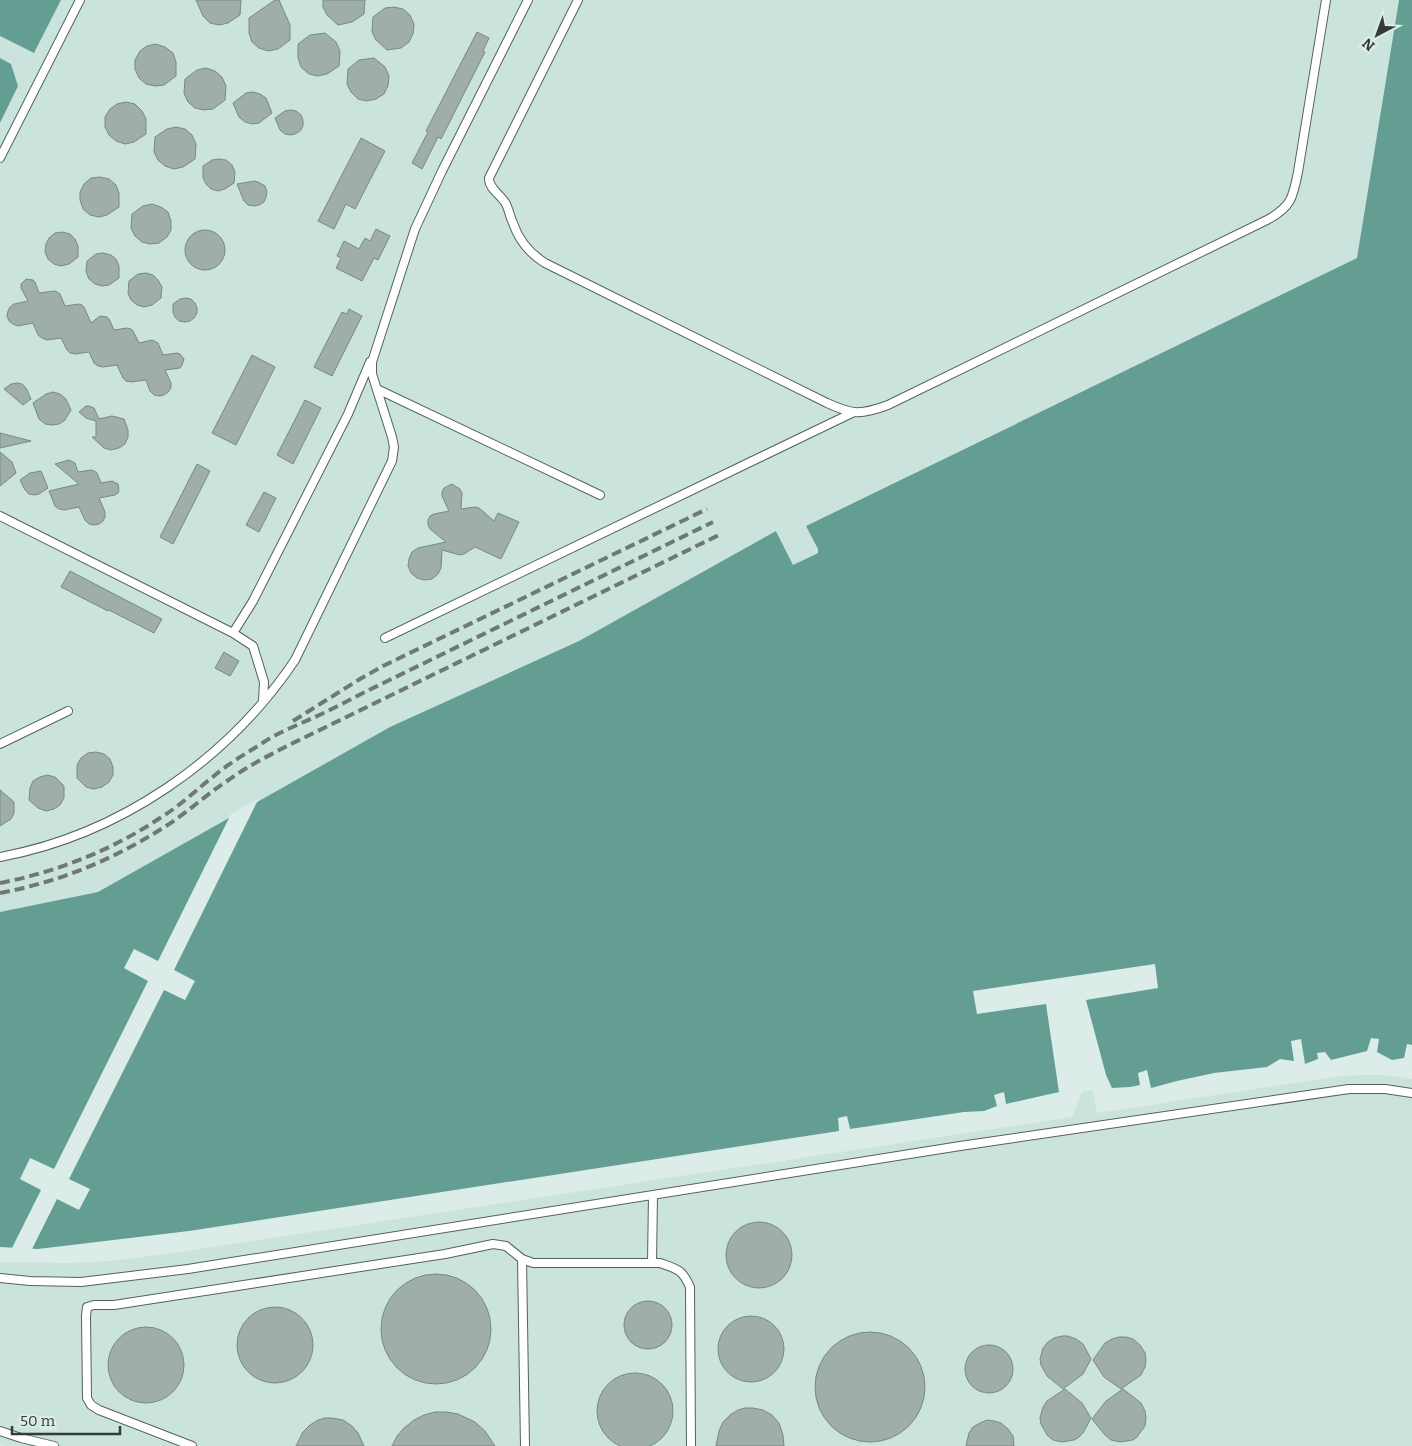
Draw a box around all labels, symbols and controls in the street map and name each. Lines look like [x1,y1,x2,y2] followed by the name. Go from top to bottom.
[1352,10,1402,60] north arrow
[1359,34,1378,54] text: N
[12,1404,120,1436] scale bar
[20,1412,56,1430] text: 50 m

